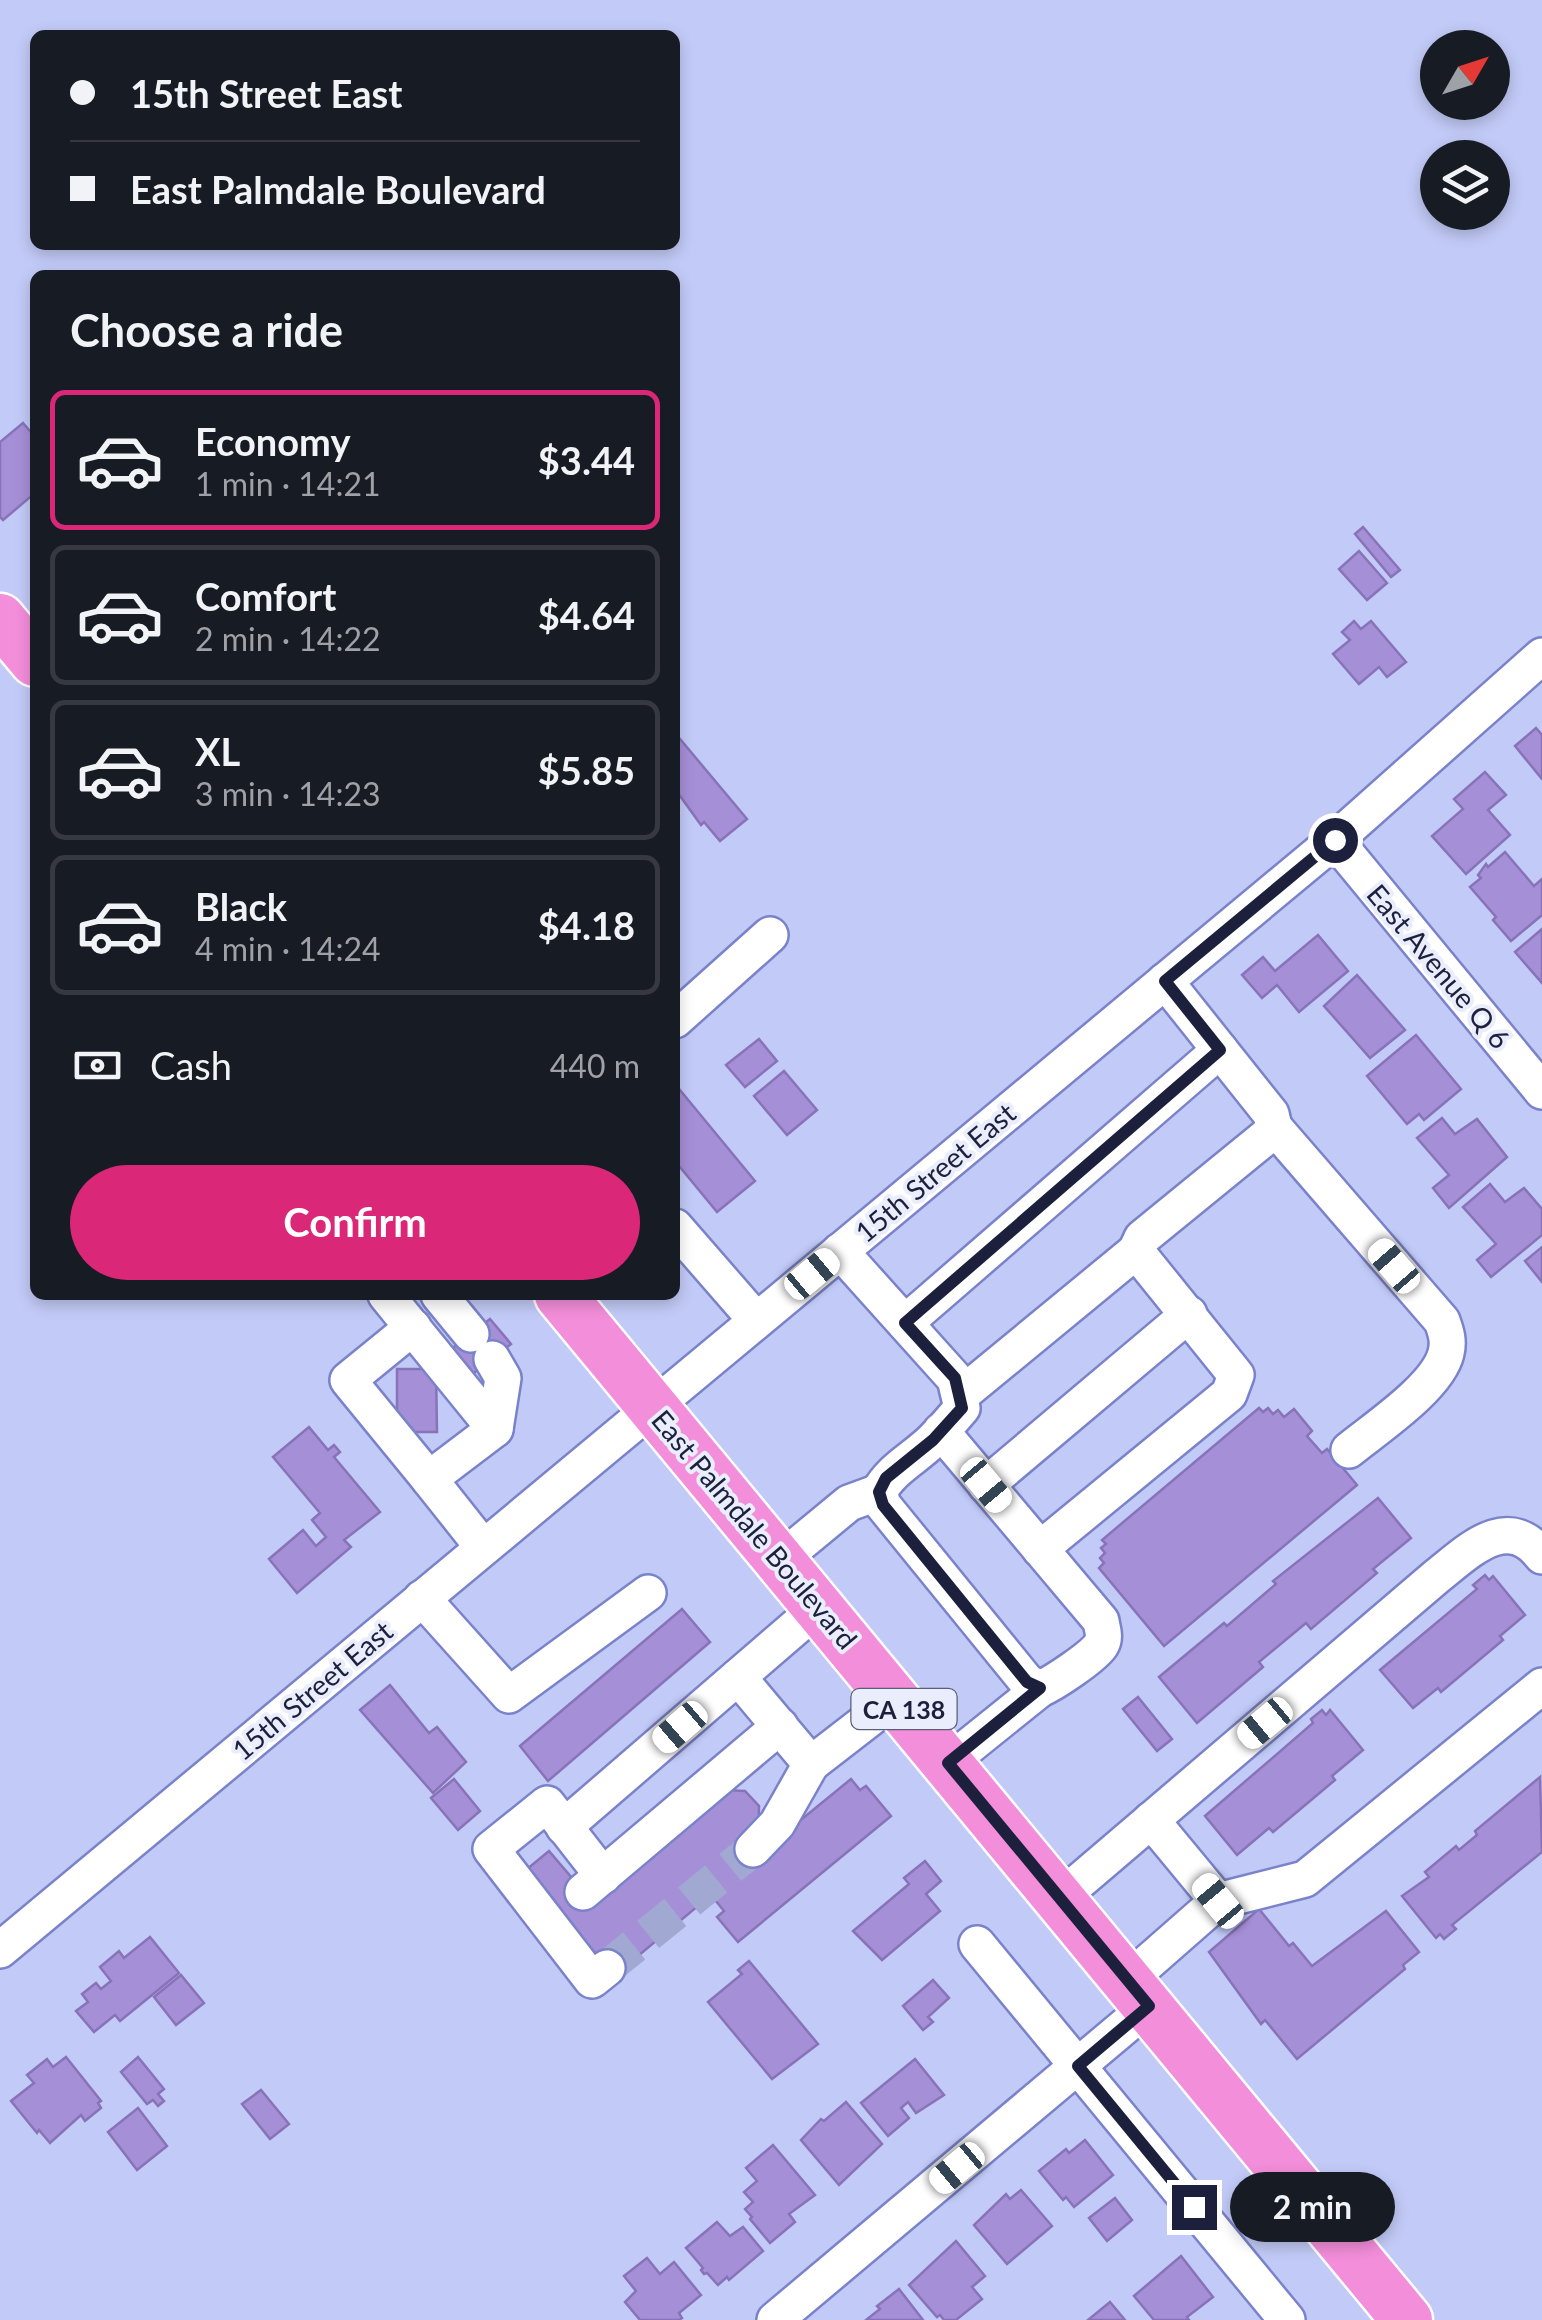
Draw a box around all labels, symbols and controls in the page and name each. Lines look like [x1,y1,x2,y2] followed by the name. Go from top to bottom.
[1420,30,1510,120] north arrow
[1420,30,1510,230] map controls
[130,70,402,116] text: 15th Street East
[1420,140,1510,230] button: layers
[130,166,546,212] text: East Palmdale Boulevard
[70,303,343,357] text: Choose a ride
[75,415,165,505] icon: car
[195,418,350,464] text: Economy
[538,437,635,483] text: $3.44
[195,464,381,503] text: 1 min · 14:21
[75,570,165,660] icon: car
[195,573,336,619] text: Comfort
[538,592,635,638] text: $4.64
[195,619,381,658] text: 2 min · 14:22
[75,725,165,815] icon: car
[195,728,240,774] text: XL
[538,747,635,793] text: $5.85
[195,774,381,813] text: 3 min · 14:23
[1313,818,1358,863] route start
[1360,877,1518,1055] street label: East Avenue Q 6
[75,880,165,970] icon: car
[195,883,287,929] text: Black
[538,902,635,948] text: $4.18
[195,929,381,968] text: 4 min · 14:24
[70,1038,125,1093] icon: cash
[150,1042,232,1088] text: Cash
[550,1046,640,1085] text: 440 m
[848,1095,1022,1249] street label: 15th Street East
[70,1165,640,1280] button: Confirm
[1363,1234,1425,1298] car
[779,1243,845,1305] car
[645,1403,865,1655] street label: East Palmdale Boulevard
[955,1452,1017,1518] car
[225,1613,399,1767] street label: 15th Street East
[852,1689,956,1729] road number: CA 138
[1232,1692,1298,1754] car
[648,1696,712,1758] car
[1187,1868,1249,1934] car
[924,2137,990,2199] car
[1229,2172,1394,2242] callout: 2 min
[1172,2185,1217,2230] route end
[1273,2187,1352,2226] text: 2 min

